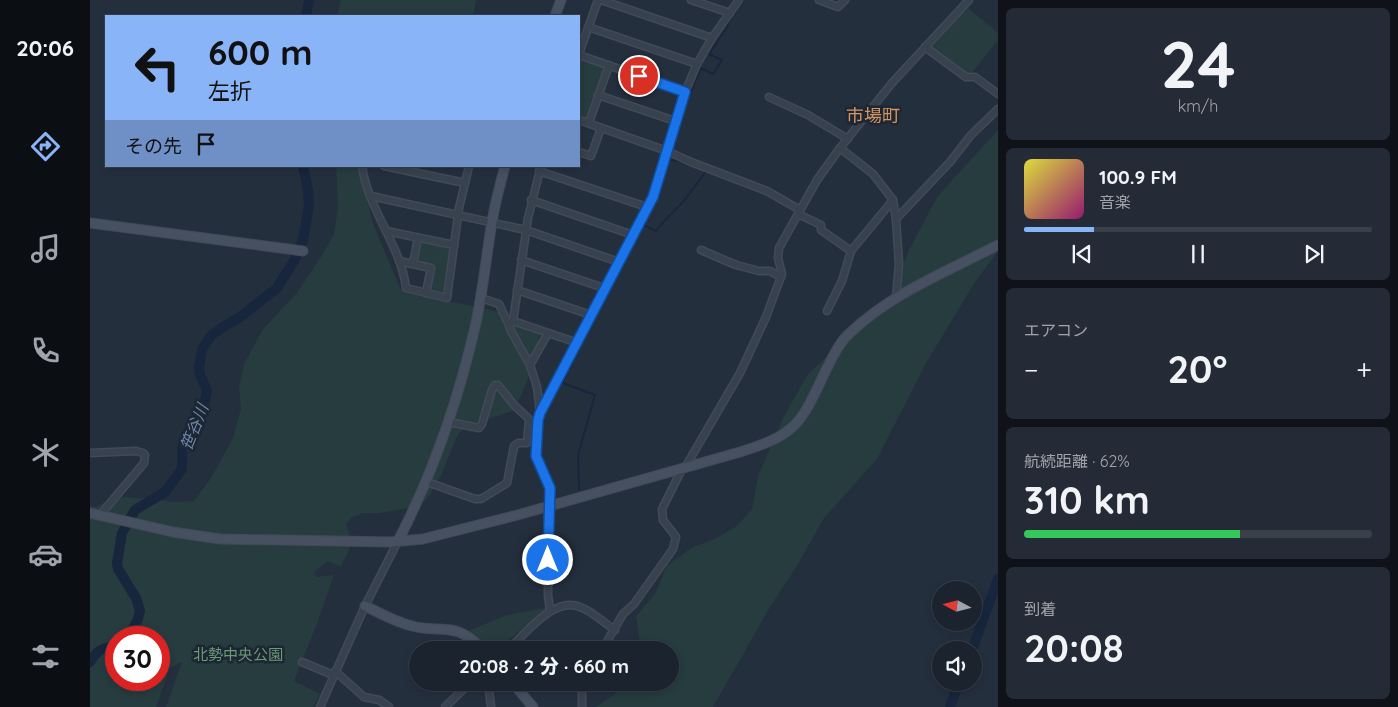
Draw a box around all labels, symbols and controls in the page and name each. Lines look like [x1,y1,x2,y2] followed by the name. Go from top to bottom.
[1160,23,1236,104] text: 24
[208,30,312,74] text: 600 m
[16,34,74,62] text: 20:06
[125,35,190,100] icon: left
[618,55,660,97] pin
[625,62,653,90] icon: arrive
[208,77,252,105] text: 左折
[1178,96,1218,116] text: km/h
[846,104,900,127] district label: 市場町
[28,129,63,164] icon: directions
[192,130,220,158] icon: arrive
[125,134,182,158] text: その先
[1099,165,1177,189] text: 100.9 FM
[1099,192,1131,212] text: 音楽
[28,231,63,266] icon: music
[1068,240,1096,268] icon: previous
[1184,240,1212,268] icon: pause
[1300,240,1328,268] icon: next
[1024,320,1088,340] text: エアコン
[28,333,63,368] icon: phone
[1167,345,1227,393] text: 20°
[1024,352,1039,387] text: −
[1356,352,1372,387] text: +
[176,399,213,453] water label: 笹谷川
[28,435,63,470] icon: climate
[1024,451,1130,471] text: 航続距離 · 62%
[1024,476,1150,524] text: 310 km
[521,533,573,585] position arrow
[28,537,63,572] icon: car
[932,581,982,631] north arrow
[932,581,982,691] map controls
[1024,599,1056,619] text: 到着
[1024,624,1123,672] text: 20:08
[105,626,170,691] speed limit sign: 30
[28,639,63,674] icon: filters
[932,641,982,691] button: sound
[193,645,283,664] park label: 北勢中央公園
[459,654,629,678] text: 20:08 · 2 分 · 660 m

